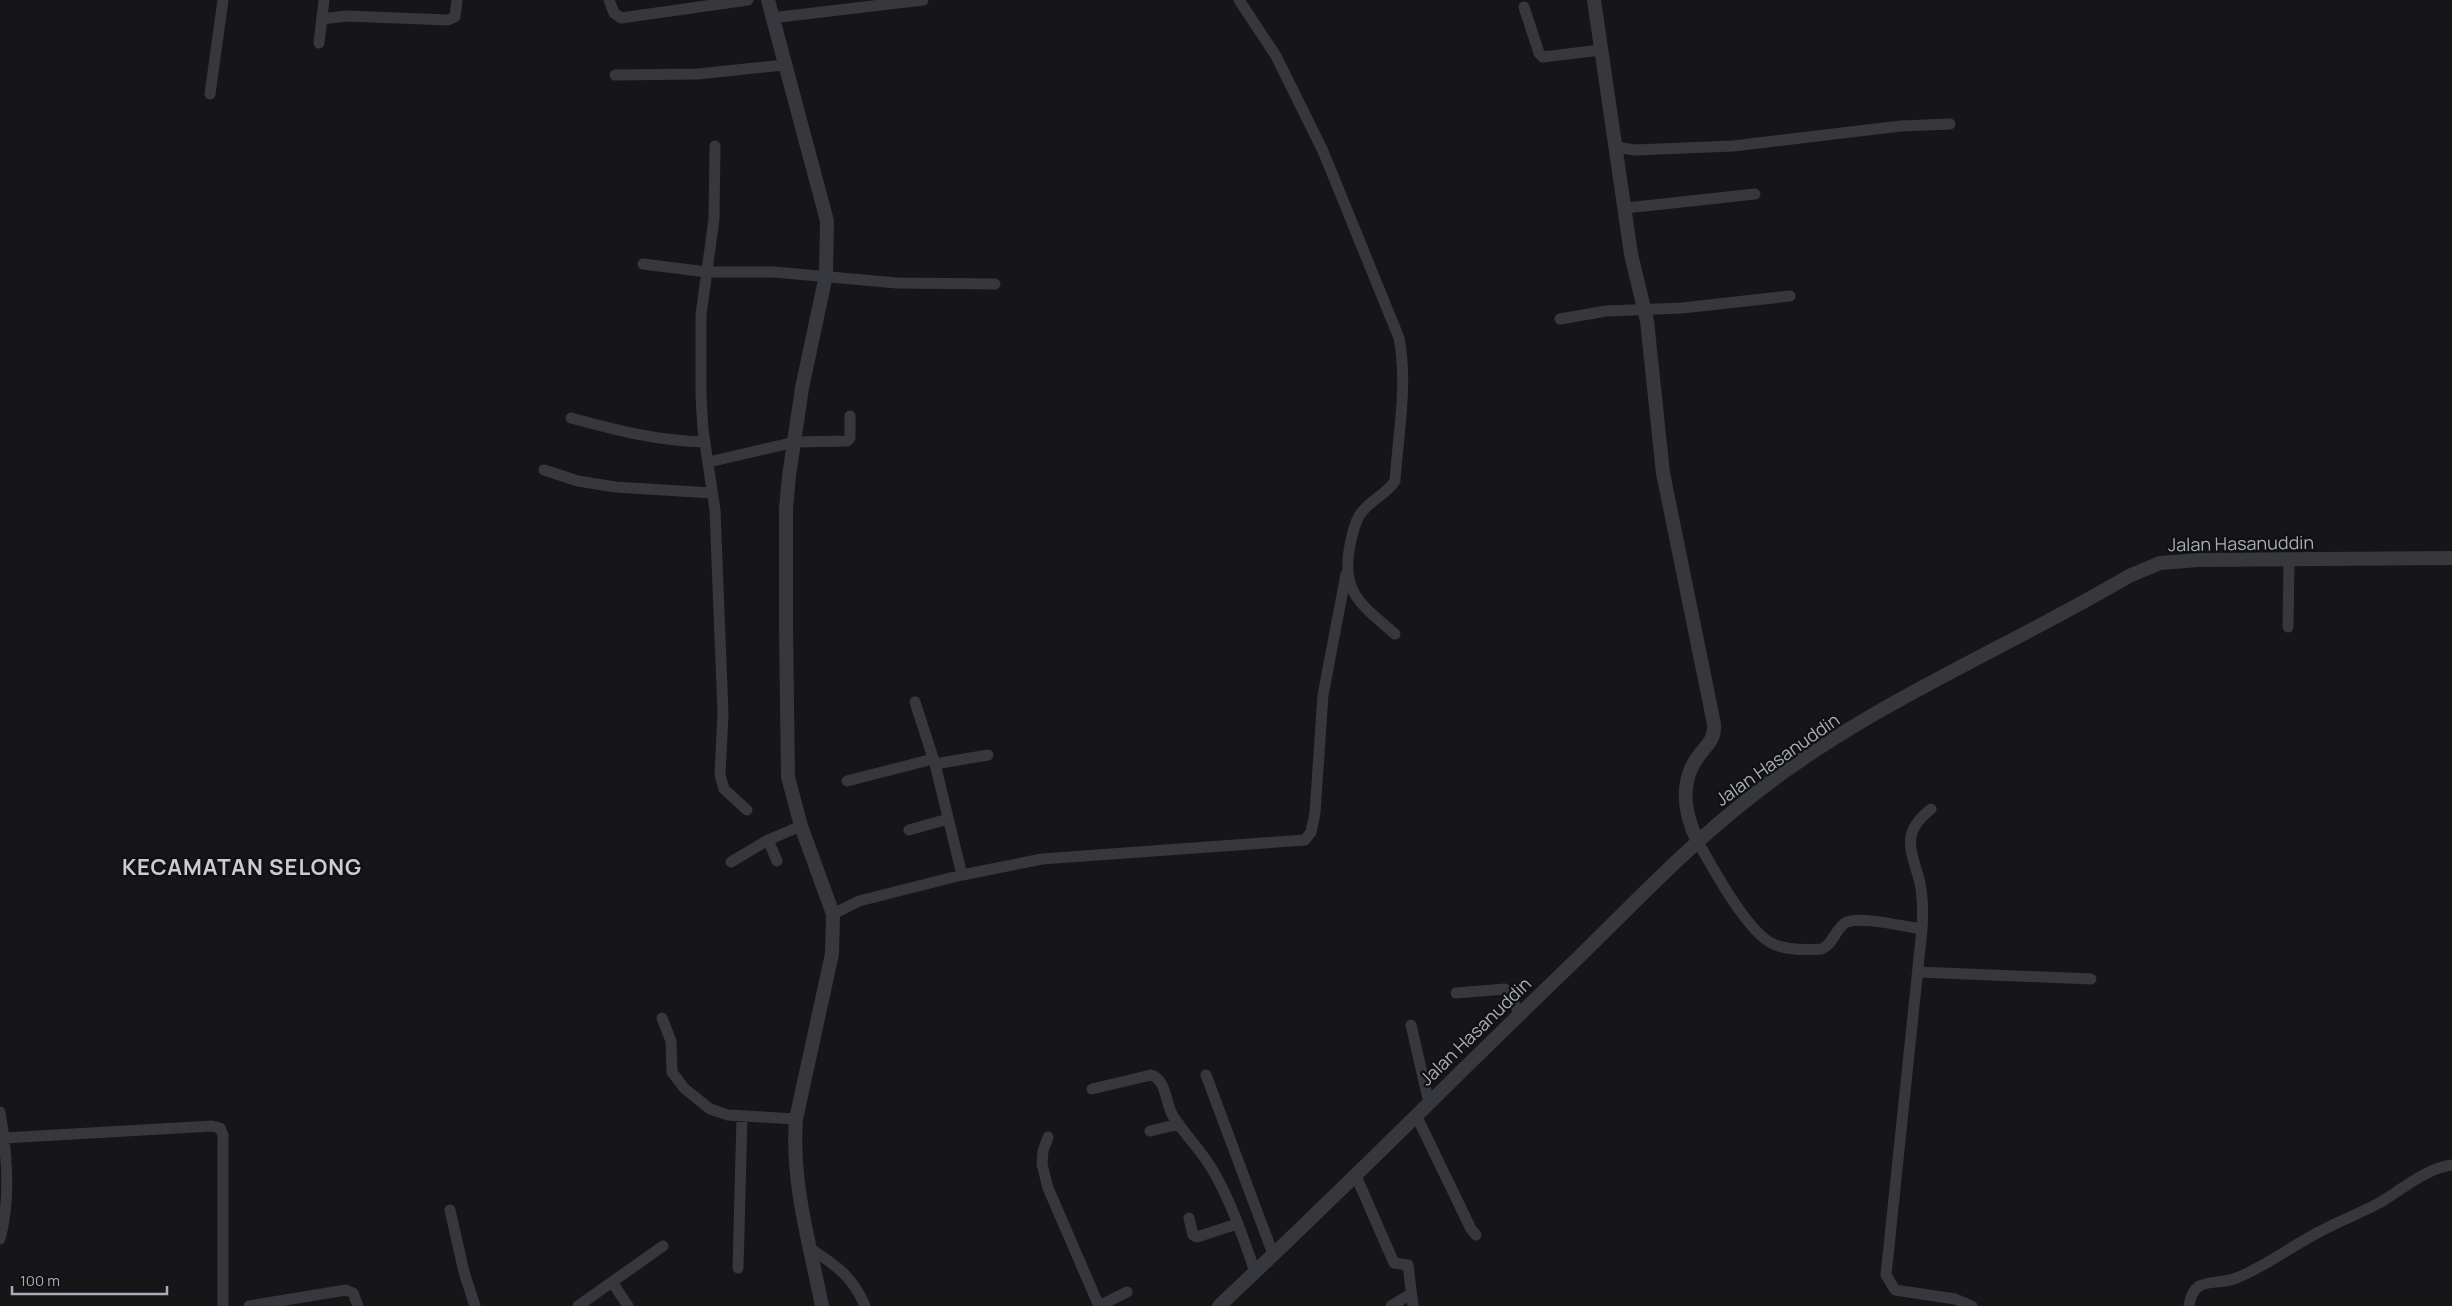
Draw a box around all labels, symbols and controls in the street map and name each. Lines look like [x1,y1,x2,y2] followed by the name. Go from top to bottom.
[2168,530,2314,556] street label: Jalan Hasanuddin
[1710,707,1844,811] street label: Jalan Hasanuddin
[122,852,362,882] district label: KECAMATAN SELONG
[1414,972,1536,1090] street label: Jalan Hasanuddin
[12,1264,168,1296] scale bar
[20,1270,60,1291] text: 100 m

